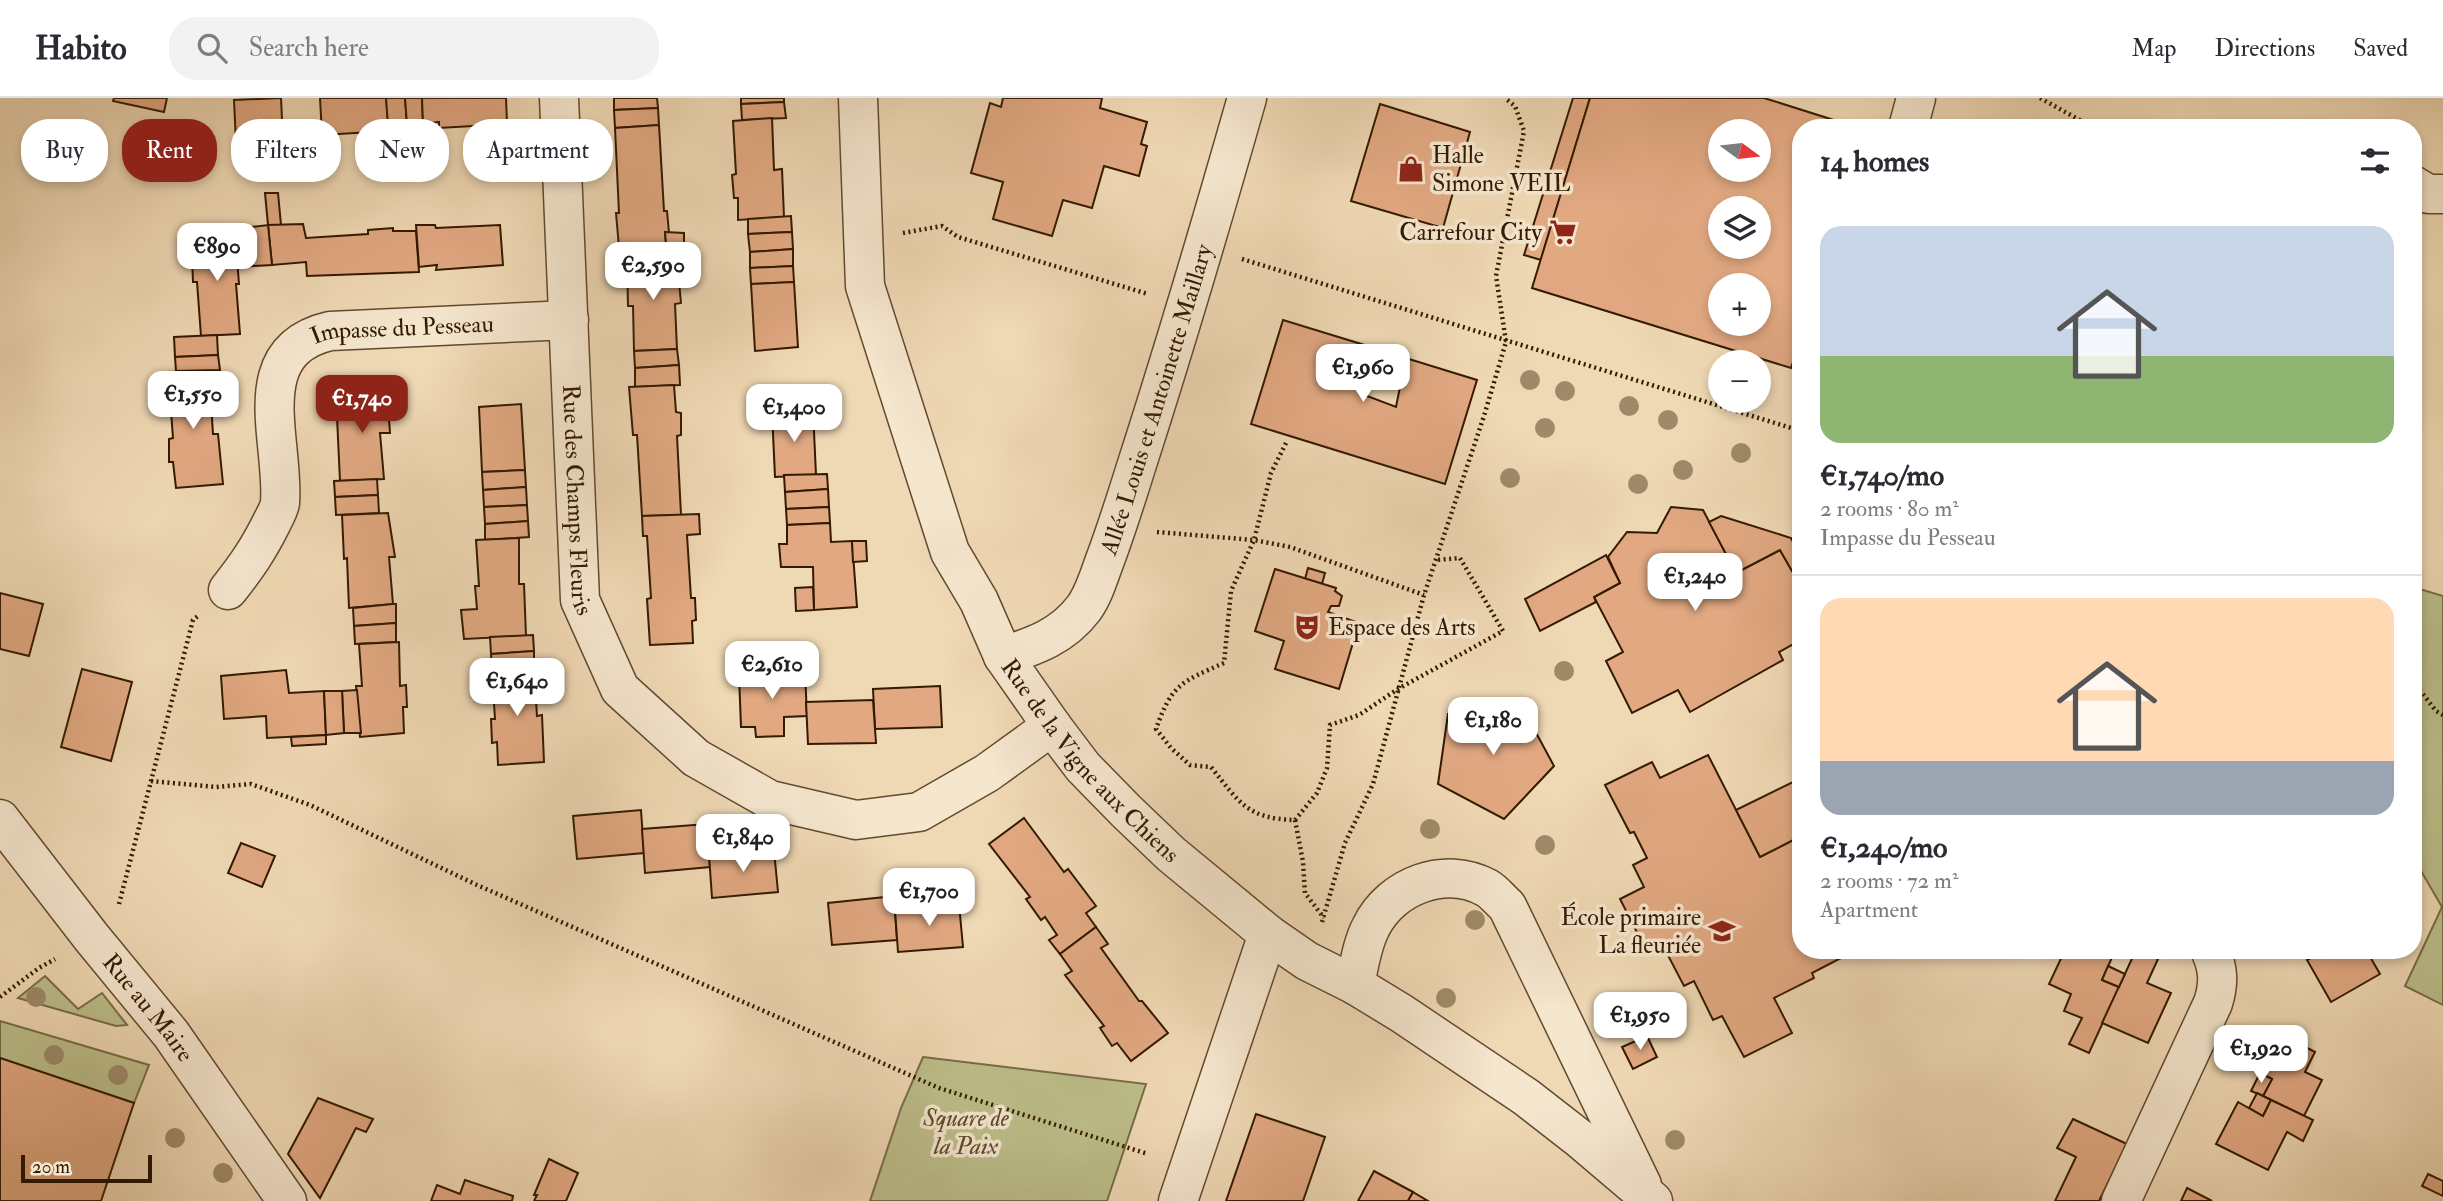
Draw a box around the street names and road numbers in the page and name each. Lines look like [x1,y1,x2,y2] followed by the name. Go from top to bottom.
[1092,240,1219,560] street label: Allée Louis et Antoinette Maillary
[306,308,494,351] street label: Impasse du Pesseau
[555,384,600,620] street label: Rue des Champs Fleuris
[994,653,1186,870] street label: Rue de la Vigne aux Chiens
[96,947,201,1068] street label: Rue au Maire

